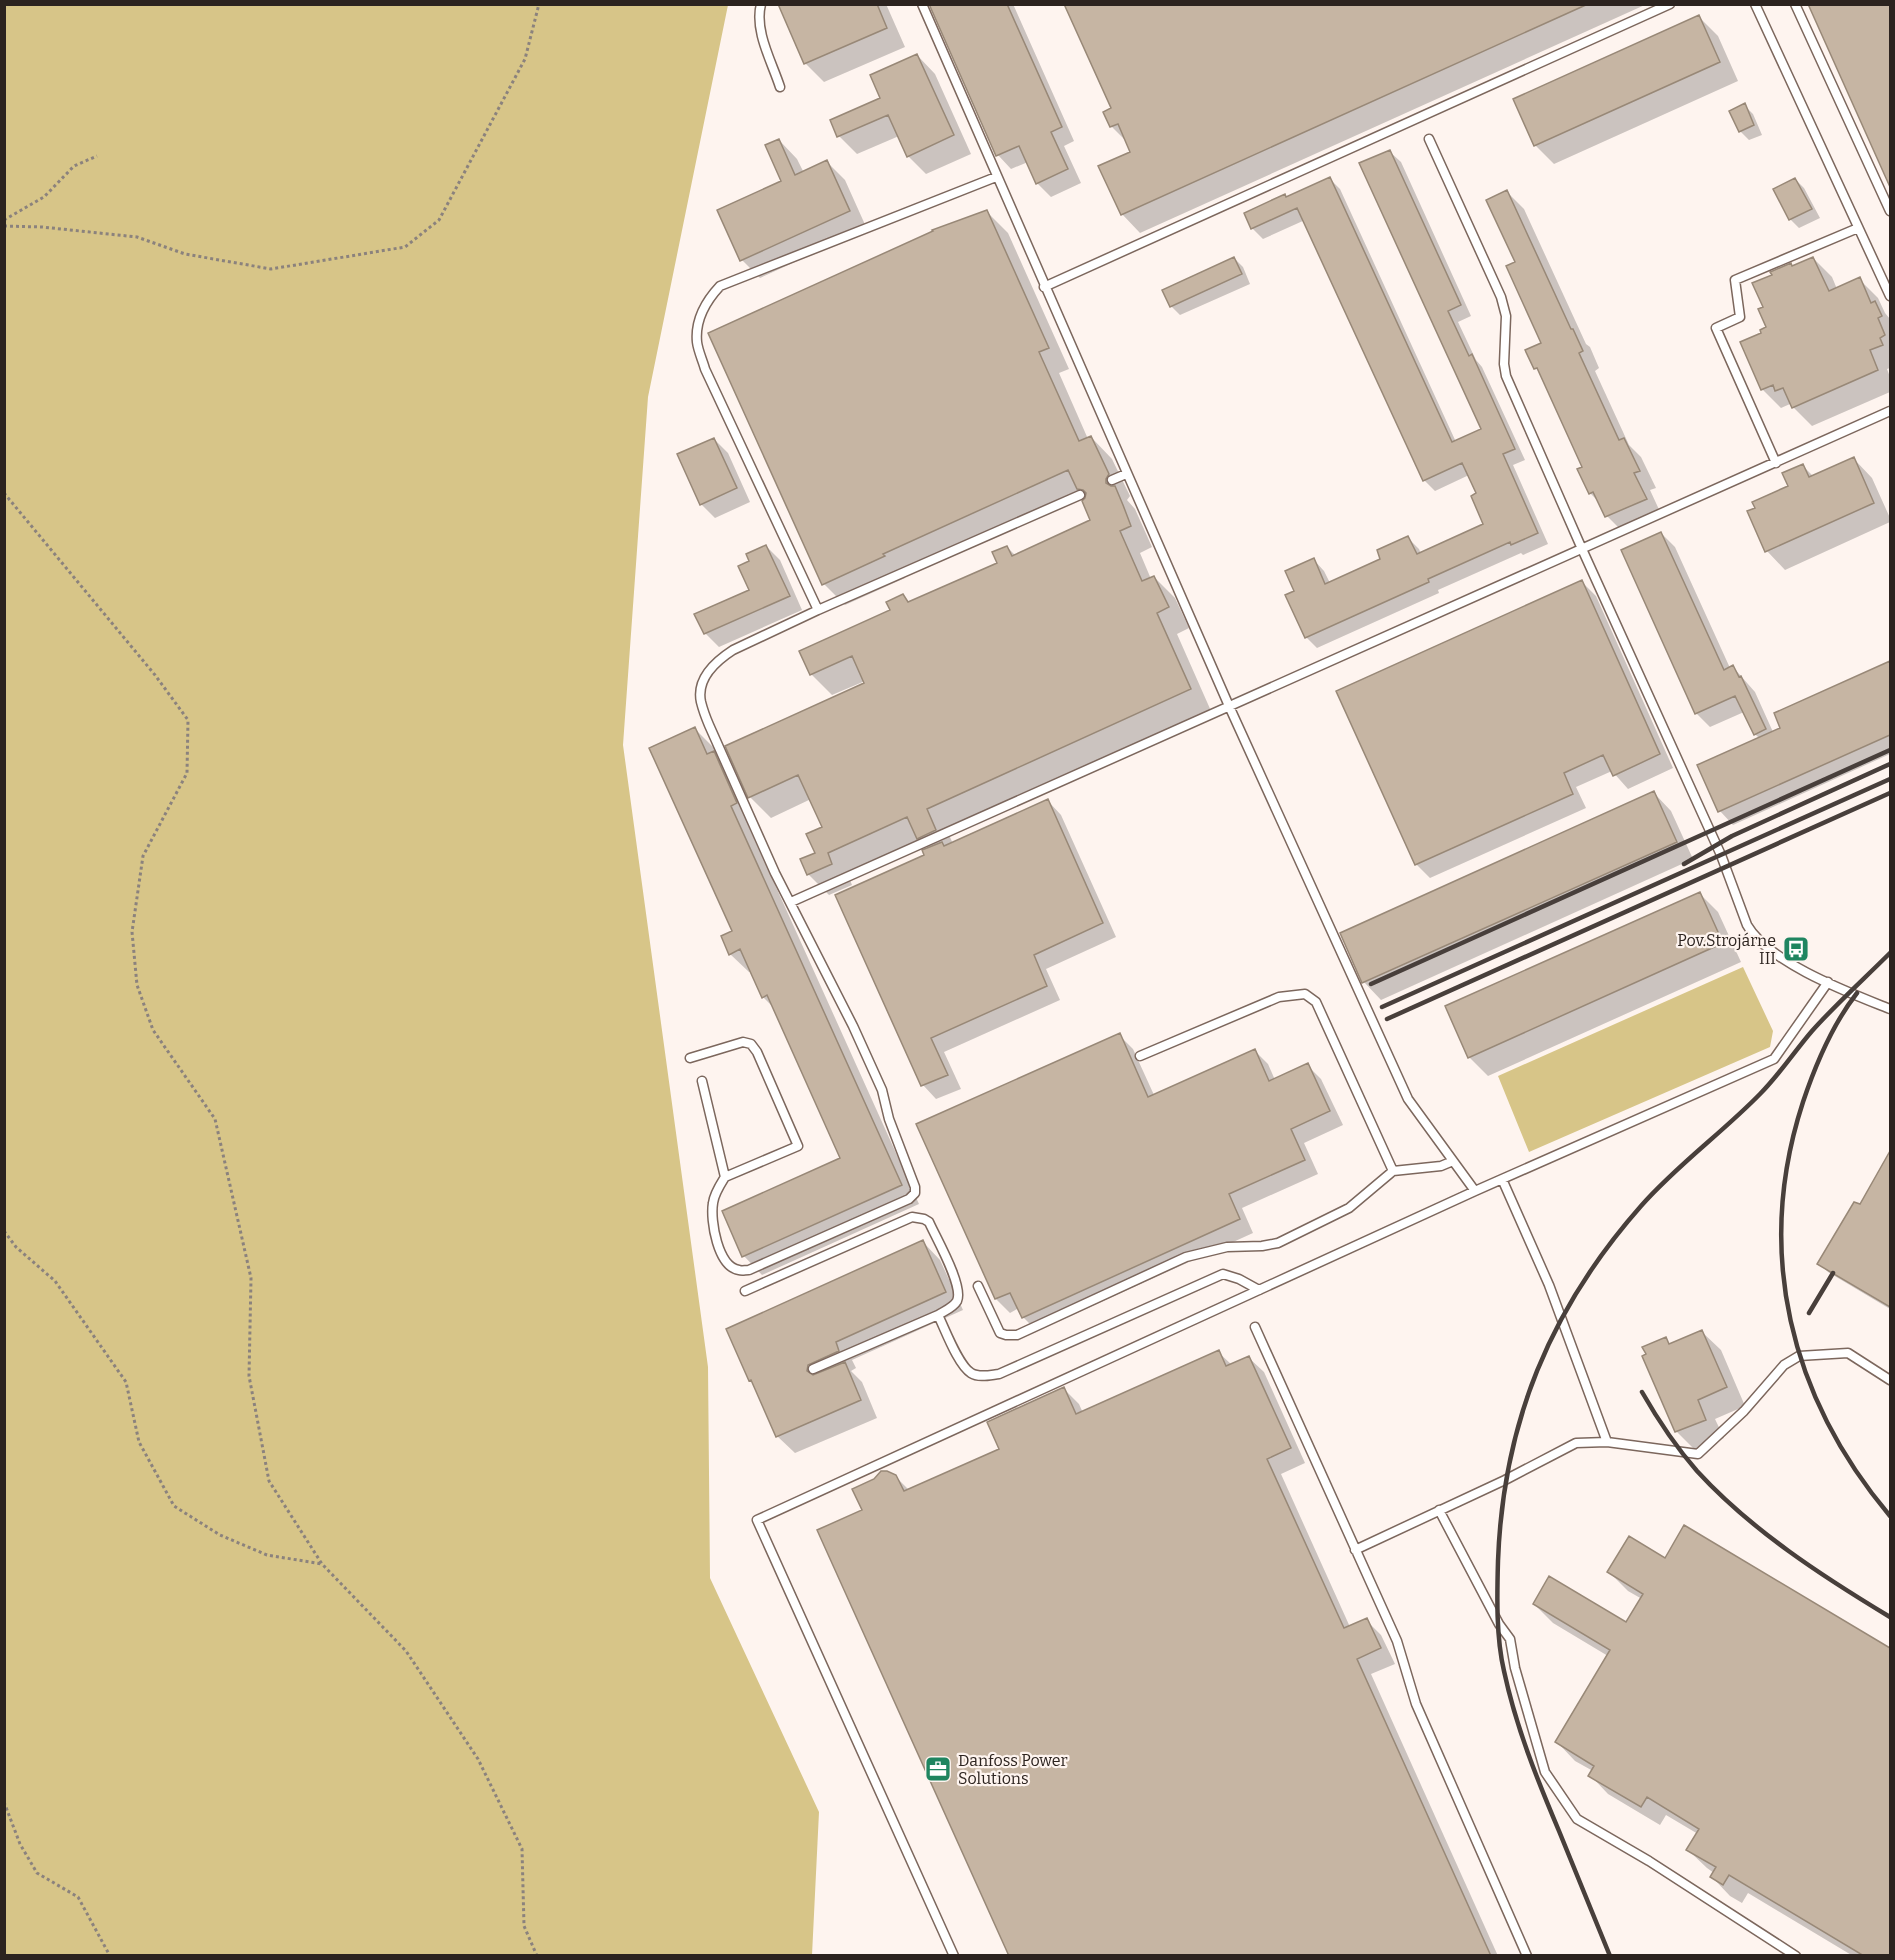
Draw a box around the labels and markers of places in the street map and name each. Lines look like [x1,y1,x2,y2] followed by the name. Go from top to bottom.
[1677,931,1776,968] place label: Pov.Strojárne III
[1781,934,1811,964] bus stop icon: Pov.Strojárne III
[958,1751,1068,1788] place label: Danfoss Power Solutions
[923,1754,953,1784] office icon: Danfoss Power Solutions

